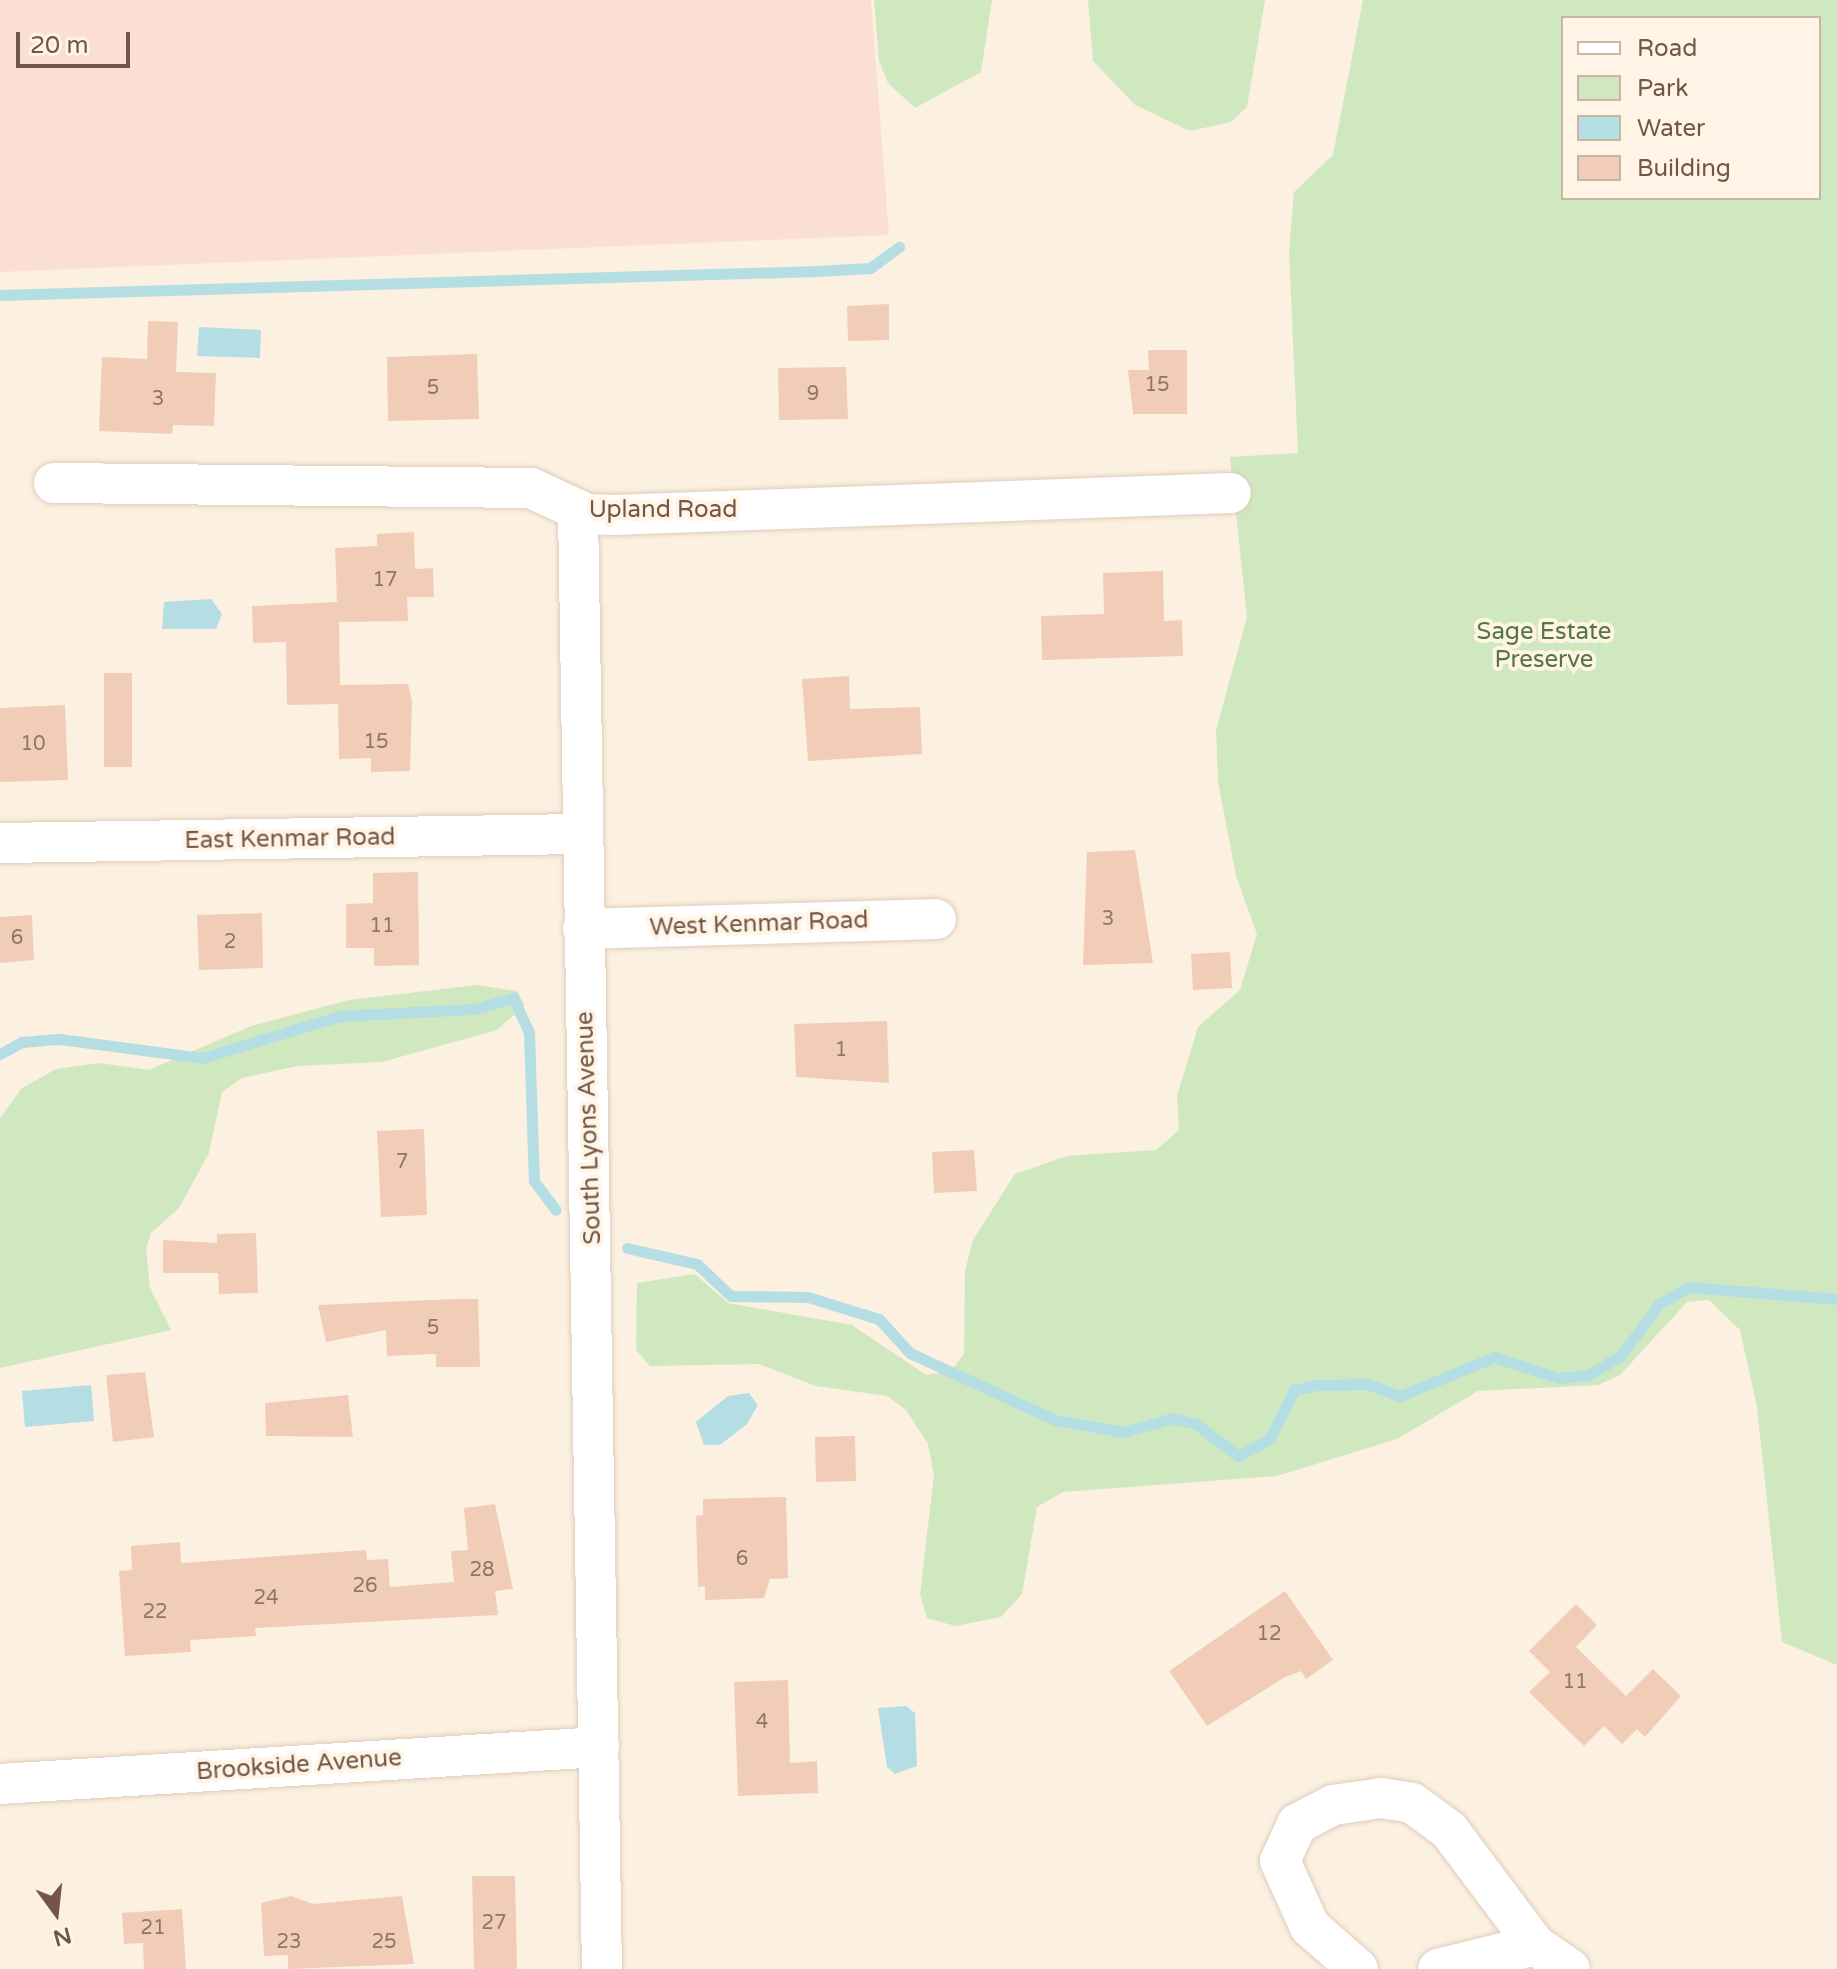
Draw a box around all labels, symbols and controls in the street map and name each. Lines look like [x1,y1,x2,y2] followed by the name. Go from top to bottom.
[20,16,134,66] scale bar
[1561,16,1821,200] legend
[30,31,88,60] text: 20 m
[1637,34,1697,63] text: Road
[1637,74,1688,103] text: Park
[1637,114,1705,143] text: Water
[1637,154,1731,183] text: Building
[1144,373,1170,397] house number: 15
[427,376,439,400] house number: 5
[807,382,819,406] house number: 9
[152,387,164,411] house number: 3
[589,496,737,524] street label: Upland Road
[372,568,398,592] house number: 17
[1477,618,1611,674] park label: Sage Estate Preserve
[363,730,389,754] house number: 15
[20,732,46,756] house number: 10
[184,823,396,855] street label: East Kenmar Road
[649,906,869,942] street label: West Kenmar Road
[1102,907,1114,931] house number: 3
[369,914,395,938] house number: 11
[11,926,23,950] house number: 6
[224,930,236,954] house number: 2
[571,1011,607,1245] street label: South Lyons Avenue
[835,1038,847,1062] house number: 1
[396,1150,408,1174] house number: 7
[427,1316,439,1340] house number: 5
[736,1547,748,1571] house number: 6
[469,1558,495,1582] house number: 28
[352,1574,378,1598] house number: 26
[253,1586,279,1610] house number: 24
[142,1600,168,1624] house number: 22
[1256,1622,1282,1646] house number: 12
[1562,1670,1588,1694] house number: 11
[756,1710,768,1734] house number: 4
[195,1743,403,1787] street label: Brookside Avenue
[16,1873,96,1953] north arrow
[481,1911,507,1935] house number: 27
[140,1916,166,1940] house number: 21
[50,1921,74,1951] text: N
[276,1930,302,1954] house number: 23
[371,1930,397,1954] house number: 25

